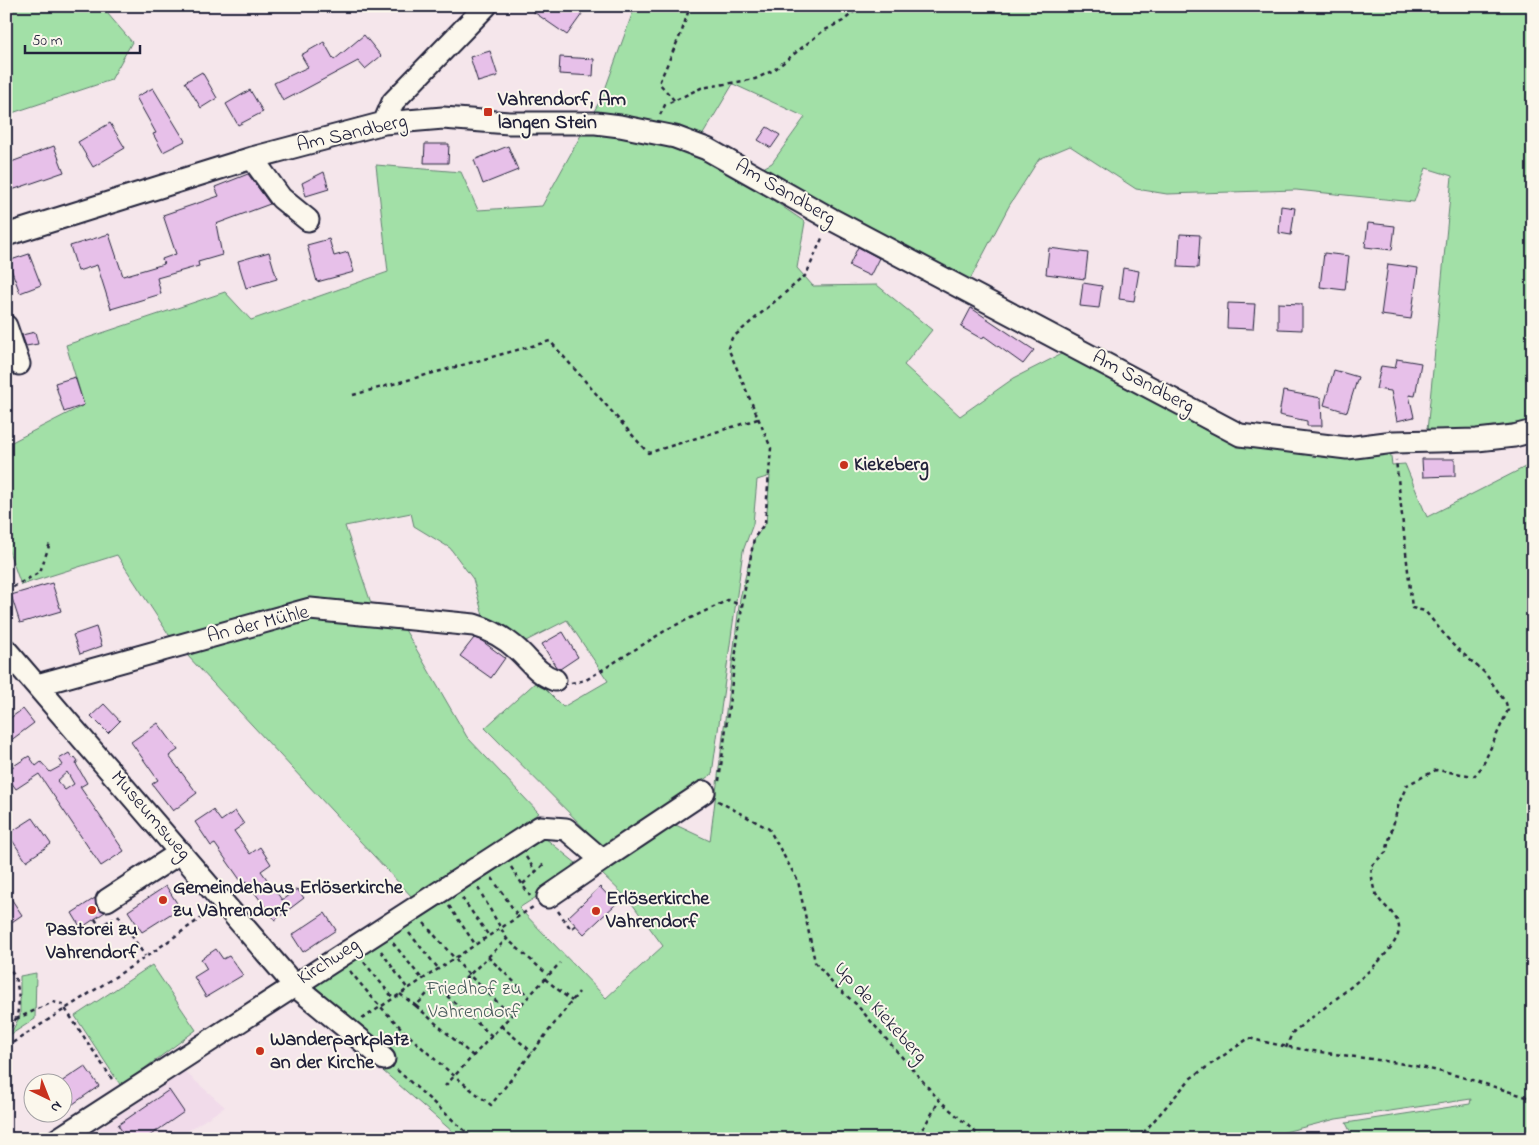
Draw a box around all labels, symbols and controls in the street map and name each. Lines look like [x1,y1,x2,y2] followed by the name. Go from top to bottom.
[25,22,140,54] scale bar
[32,30,63,52] text: 50 m
[497,86,627,139] place label: Vahrendorf, Am langen Stein
[482,106,494,118] marker: Vahrendorf, Am langen Stein
[294,107,410,162] street label: Am Sandberg
[729,152,841,235] street label: Am Sandberg
[1086,344,1199,423] street label: Am Sandberg
[854,451,929,481] place label: Kiekeberg
[838,459,850,471] marker: Kiekeberg
[204,598,312,652] street label: An der Mühle
[102,765,197,868] street label: Museumsweg
[173,874,404,926] place label: Gemeindehaus Erlöserkirche zu Vahrendorf
[605,885,710,937] place label: Erlöserkirche Vahrendorf
[157,894,169,906] marker: Gemeindehaus Erlöserkirche zu Vahrendorf
[86,904,98,916] marker: Pastorei zu Vahrendorf
[590,905,602,917] marker: Erlöserkirche Vahrendorf
[45,916,139,968] place label: Pastorei zu Vahrendorf
[292,931,366,994] street label: Kirchweg
[826,956,934,1071] street label: Up de Kiekeberg
[425,975,522,1027] park label: Friedhof zu Vahrendorf
[270,1026,409,1078] place label: Wanderparkplatz an der Kirche
[254,1045,266,1057] marker: Wanderparkplatz an der Kirche
[22,1072,72,1122] north arrow
[45,1096,66,1117] text: N

